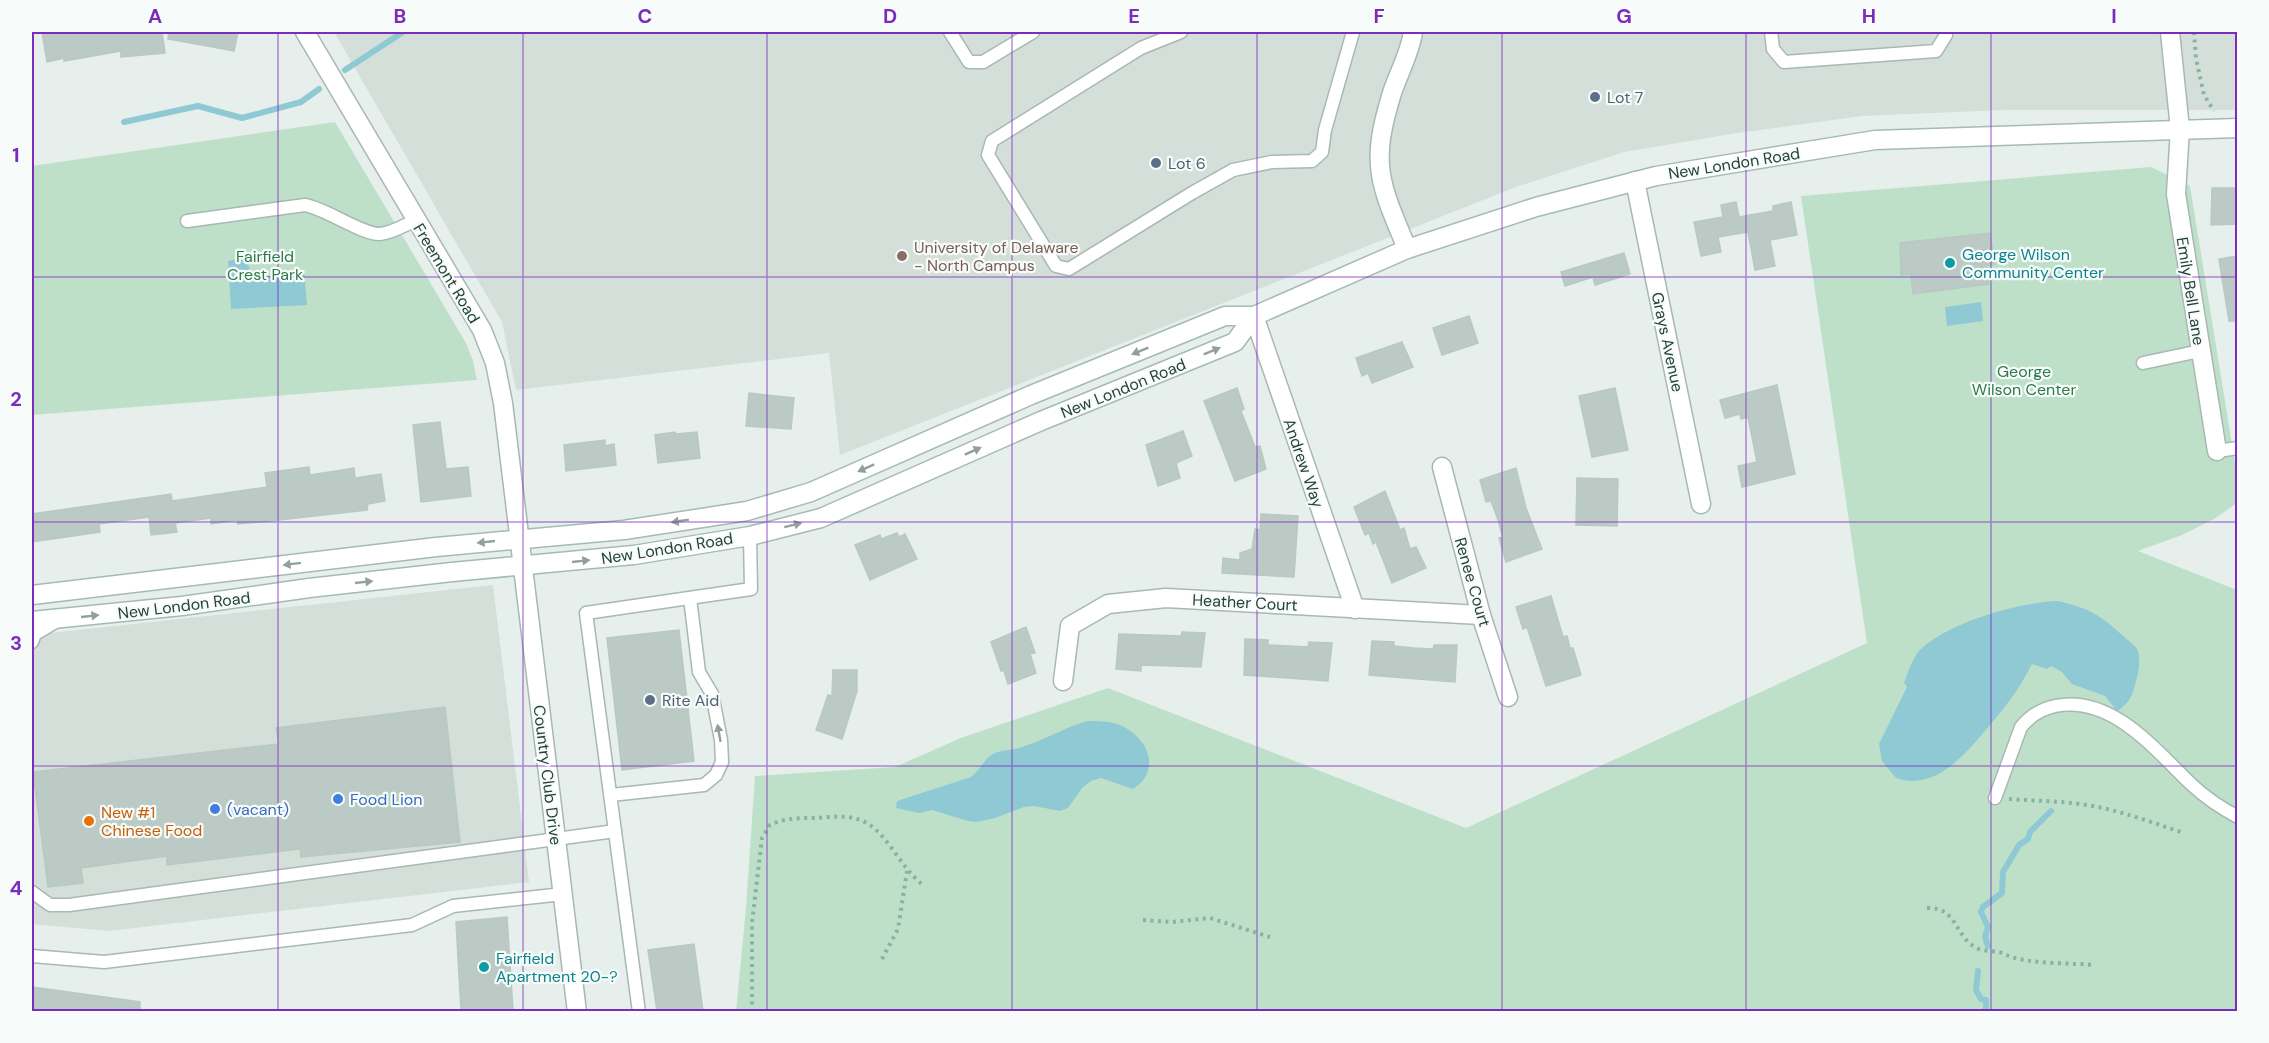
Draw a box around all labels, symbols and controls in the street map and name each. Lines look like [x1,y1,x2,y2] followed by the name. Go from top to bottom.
[148,3,162,29] text: A
[394,3,406,29] text: B
[638,3,652,29] text: C
[883,3,897,29] text: D
[1128,3,1140,29] text: E
[1373,3,1385,29] text: F
[1616,3,1632,29] text: G
[1862,3,1876,29] text: H
[2111,3,2117,29] text: I
[1607,87,1643,108] place label: Lot 7
[1588,90,1602,104] marker: Lot 7
[12,142,20,168] text: 1
[1667,143,1802,184] street label: New London Road
[1168,153,1206,174] place label: Lot 6
[1149,156,1163,170] marker: Lot 6
[408,219,485,327] street label: Freemont Road
[2172,235,2209,347] street label: Emily Bell Lane
[914,237,1079,276] place label: University of Delaware - North Campus
[1962,244,2104,283] place label: George Wilson Community Center
[227,246,303,285] park label: Fairfield Crest Park
[895,249,909,263] marker: University of Delaware - North Campus
[1943,256,1957,270] marker: George Wilson Community Center
[1647,290,1688,394] street label: Grays Avenue
[1130,346,1148,356] one-way arrow
[1203,346,1221,356] one-way arrow
[1057,354,1189,423] street label: New London Road
[1972,361,2076,400] park label: George Wilson Center
[10,386,22,412] text: 2
[1278,416,1329,511] street label: Andrew Way
[965,446,982,455] one-way arrow
[858,463,875,472] one-way arrow
[670,517,689,526] one-way arrow
[784,519,803,529] one-way arrow
[600,528,735,569] street label: New London Road
[1450,535,1495,629] street label: Renee Court
[477,537,496,547] one-way arrow
[571,556,590,566] one-way arrow
[283,559,302,569] one-way arrow
[355,577,374,587] one-way arrow
[117,587,251,624] street label: New London Road
[1192,589,1298,616] street label: Heather Court
[80,611,99,621] one-way arrow
[10,630,22,656] text: 3
[662,690,719,711] place label: Rite Aid
[643,693,657,707] marker: Rite Aid
[528,704,567,846] street label: Country Club Drive
[715,724,724,743] one-way arrow
[350,789,422,810] place label: Food Lion
[331,792,345,806] marker: Food Lion
[227,799,289,820] place label: (vacant)
[101,802,202,841] place label: New #1 Chinese Food
[208,802,222,816] marker: (vacant)
[82,814,96,828] marker: New #1 Chinese Food
[10,875,23,901] text: 4
[496,948,618,987] place label: Fairfield Apartment 20-?
[477,960,491,974] marker: Fairfield Apartment 20-?

